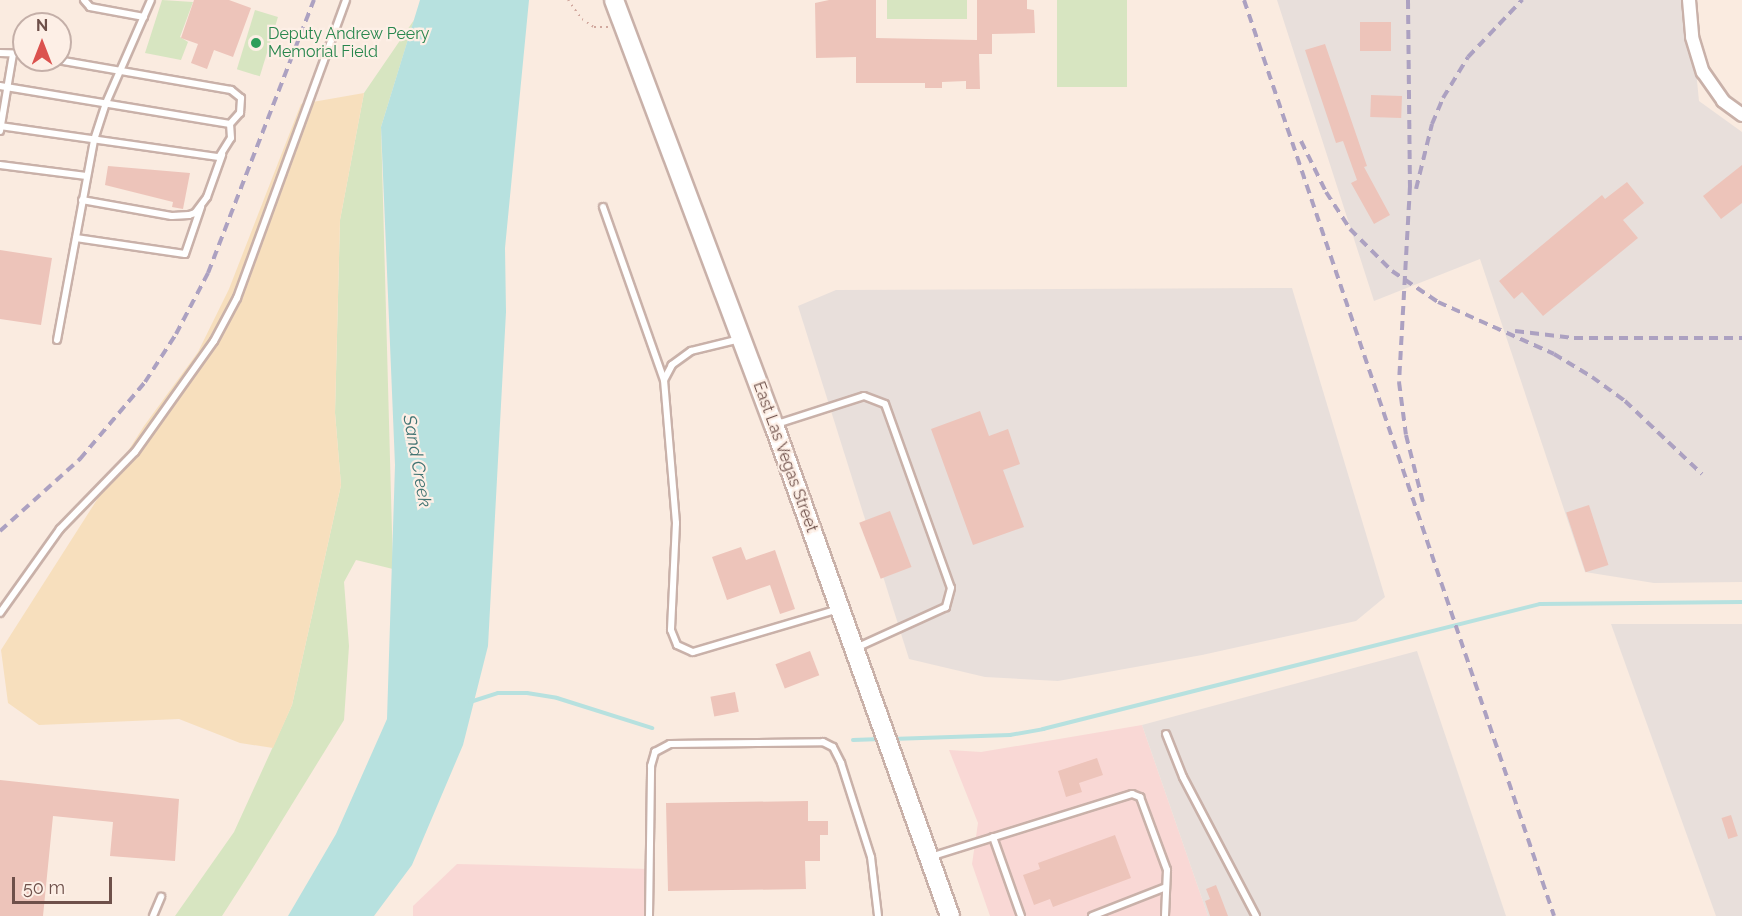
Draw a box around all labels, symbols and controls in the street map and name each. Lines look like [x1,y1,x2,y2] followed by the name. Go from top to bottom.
[12,12,72,72] north arrow
[36,16,48,35] text: N
[268,24,431,62] place label: Deputy Andrew Peery Memorial Field
[249,36,263,50] marker: Deputy Andrew Peery Memorial Field
[749,379,821,535] street label: East Las Vegas Street
[398,413,436,509] water label: Sand Creek
[15,865,116,903] scale bar
[23,877,65,898] text: 50 m

